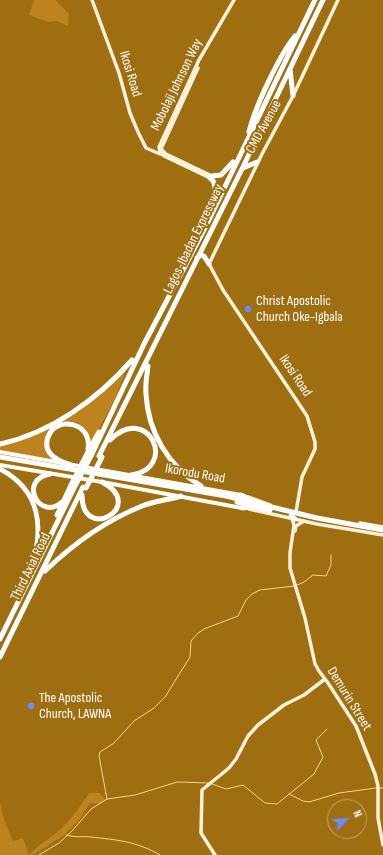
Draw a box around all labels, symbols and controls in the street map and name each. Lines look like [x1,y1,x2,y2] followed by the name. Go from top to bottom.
[147,36,207,134] street label: Mobolaji Johnson Way
[115,49,145,99] street label: Ikosi Road
[242,97,286,157] street label: CMD Avenue
[160,181,228,297] street label: Lagos-Ibadan Expressway
[256,293,343,326] place label: Christ Apostolic Church Oke-Igbala
[243,304,253,314] marker: Christ Apostolic Church Oke-Igbala
[275,352,315,400] street label: Ikosi Road
[164,460,226,488] street label: Ikorodu Road
[7,530,55,604] street label: Third Axial Road
[323,664,375,734] street label: Demurin Street
[39,690,111,722] place label: The Apostolic Church, LAWNA
[26,701,36,711] marker: The Apostolic Church, LAWNA
[327,799,367,839] north arrow
[350,808,364,819] text: N

